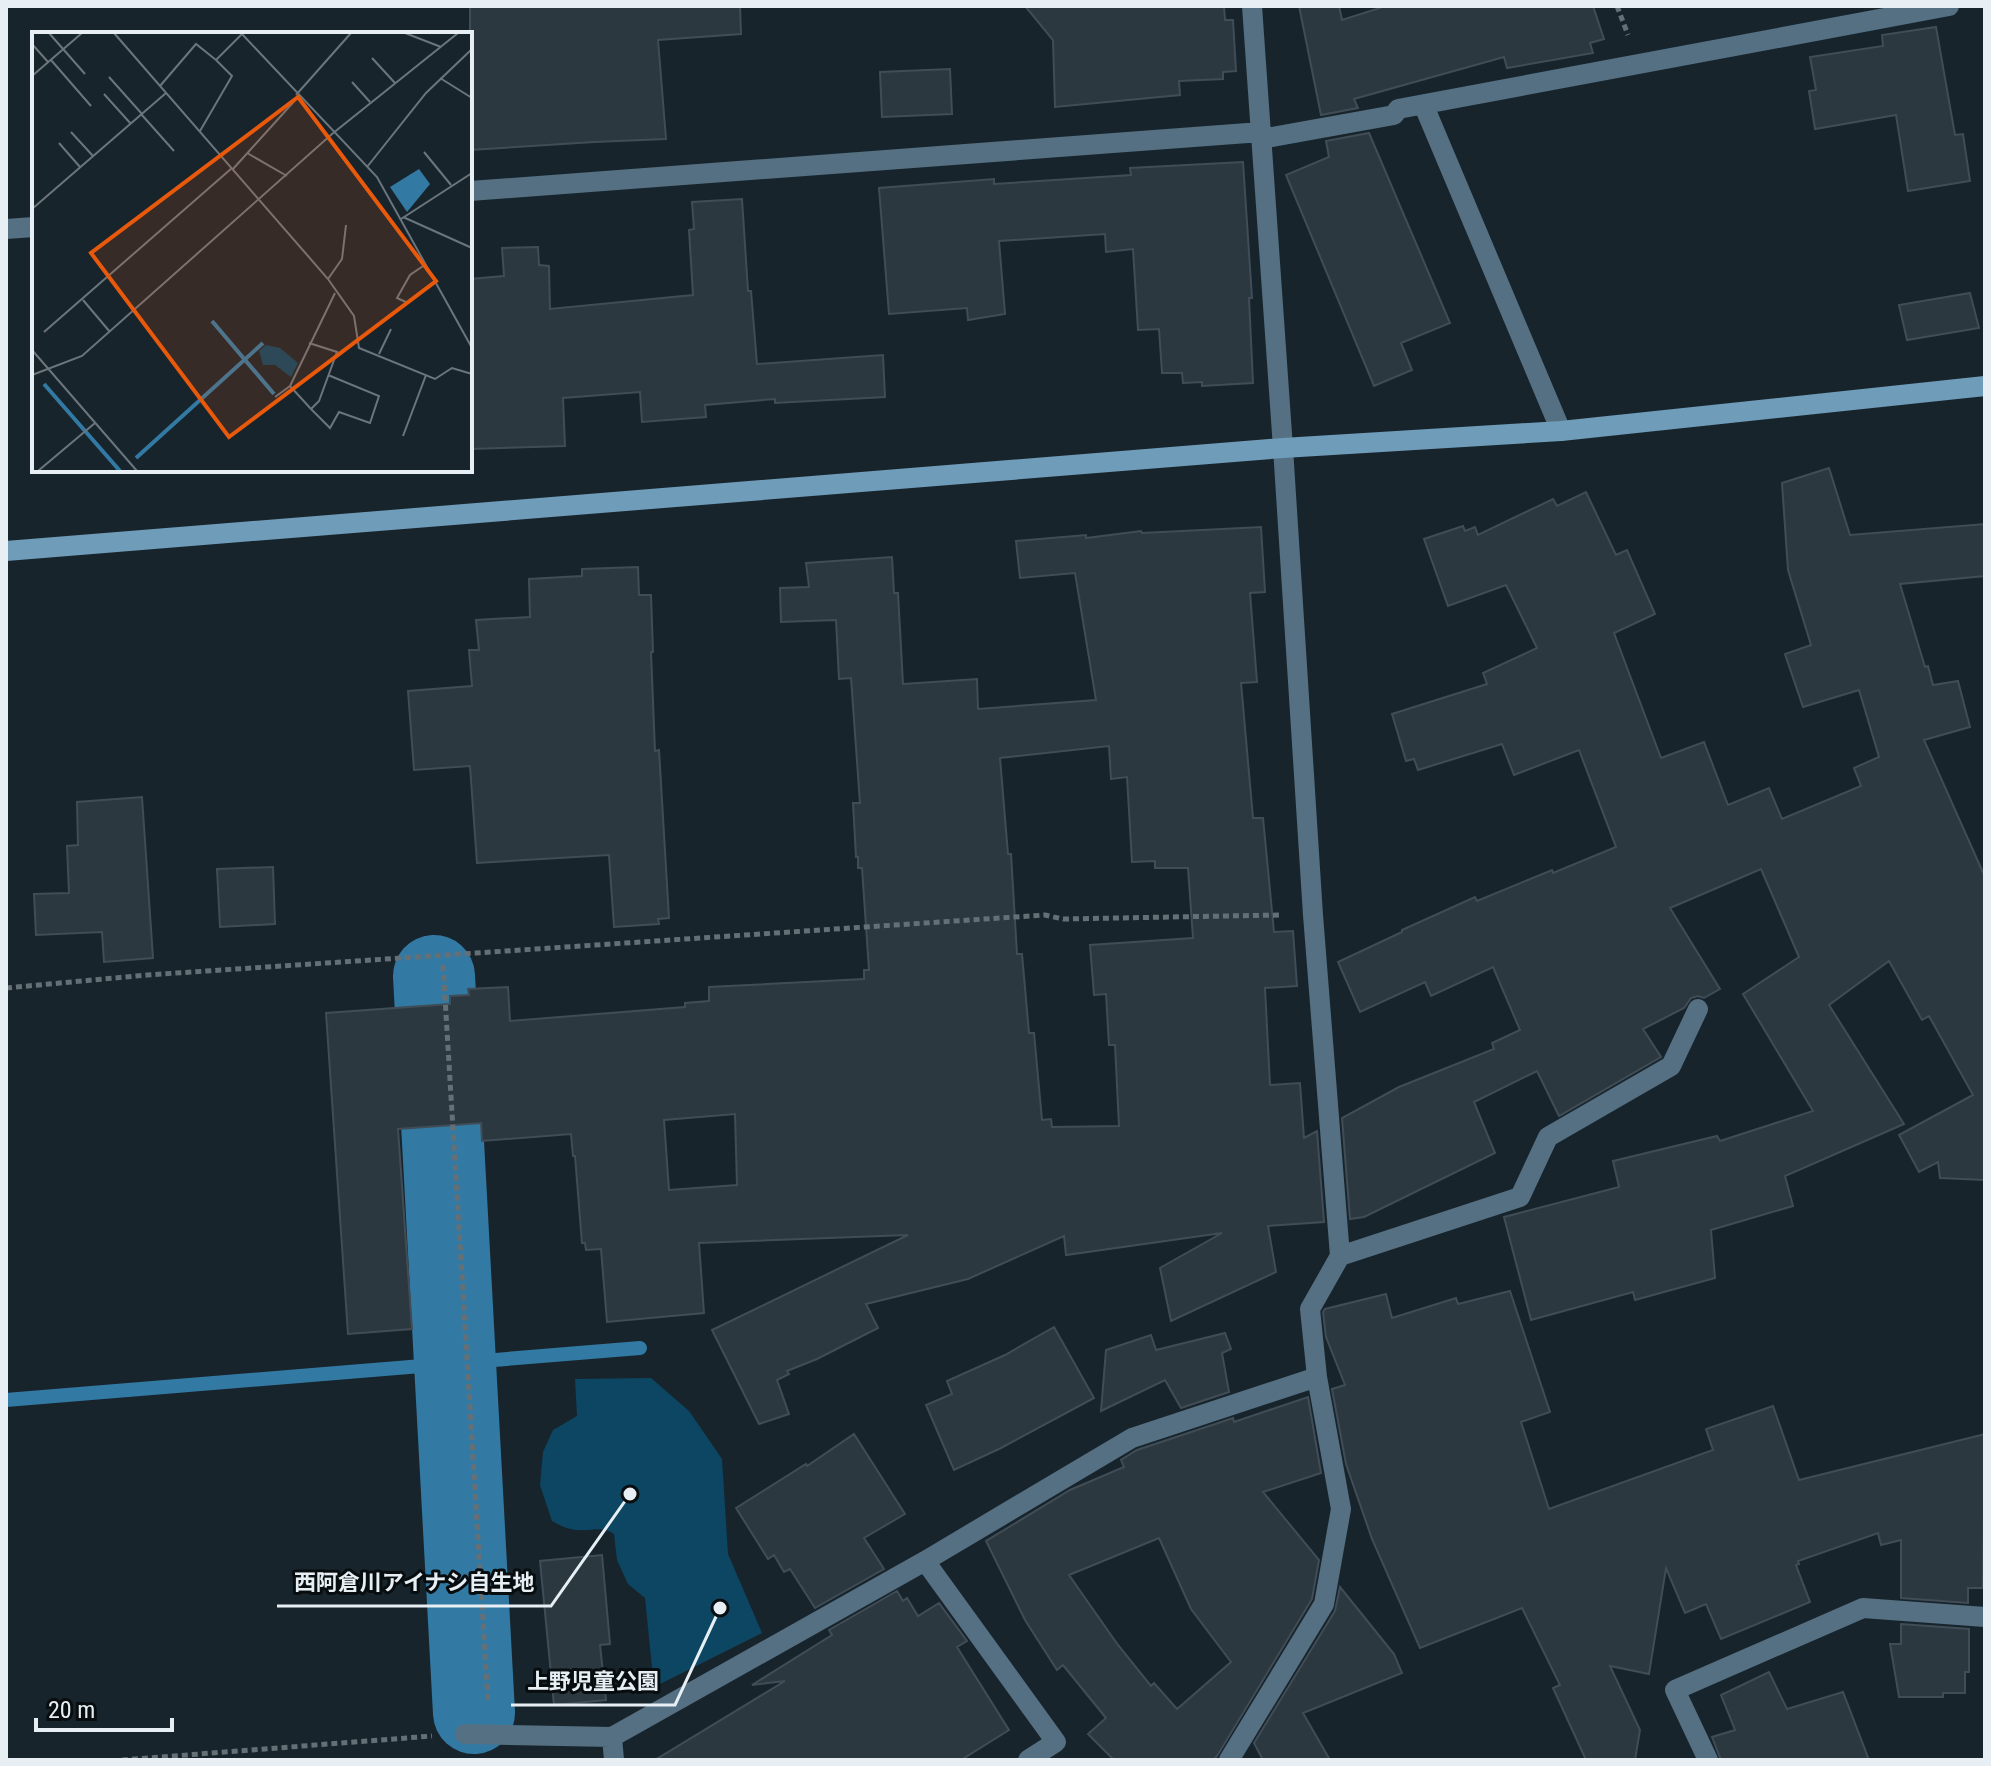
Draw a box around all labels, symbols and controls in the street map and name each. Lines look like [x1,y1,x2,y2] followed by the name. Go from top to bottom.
[32,32,472,472] inset map
[277,1560,551,1606] callout: 西阿倉川アイナシ自生地
[294,1570,534,1595] text: 西阿倉川アイナシ自生地
[511,1659,675,1705] callout: 上野児童公園
[527,1669,659,1694] text: 上野児童公園
[36,1682,172,1732] scale bar
[48,1696,95,1724] text: 20 m

